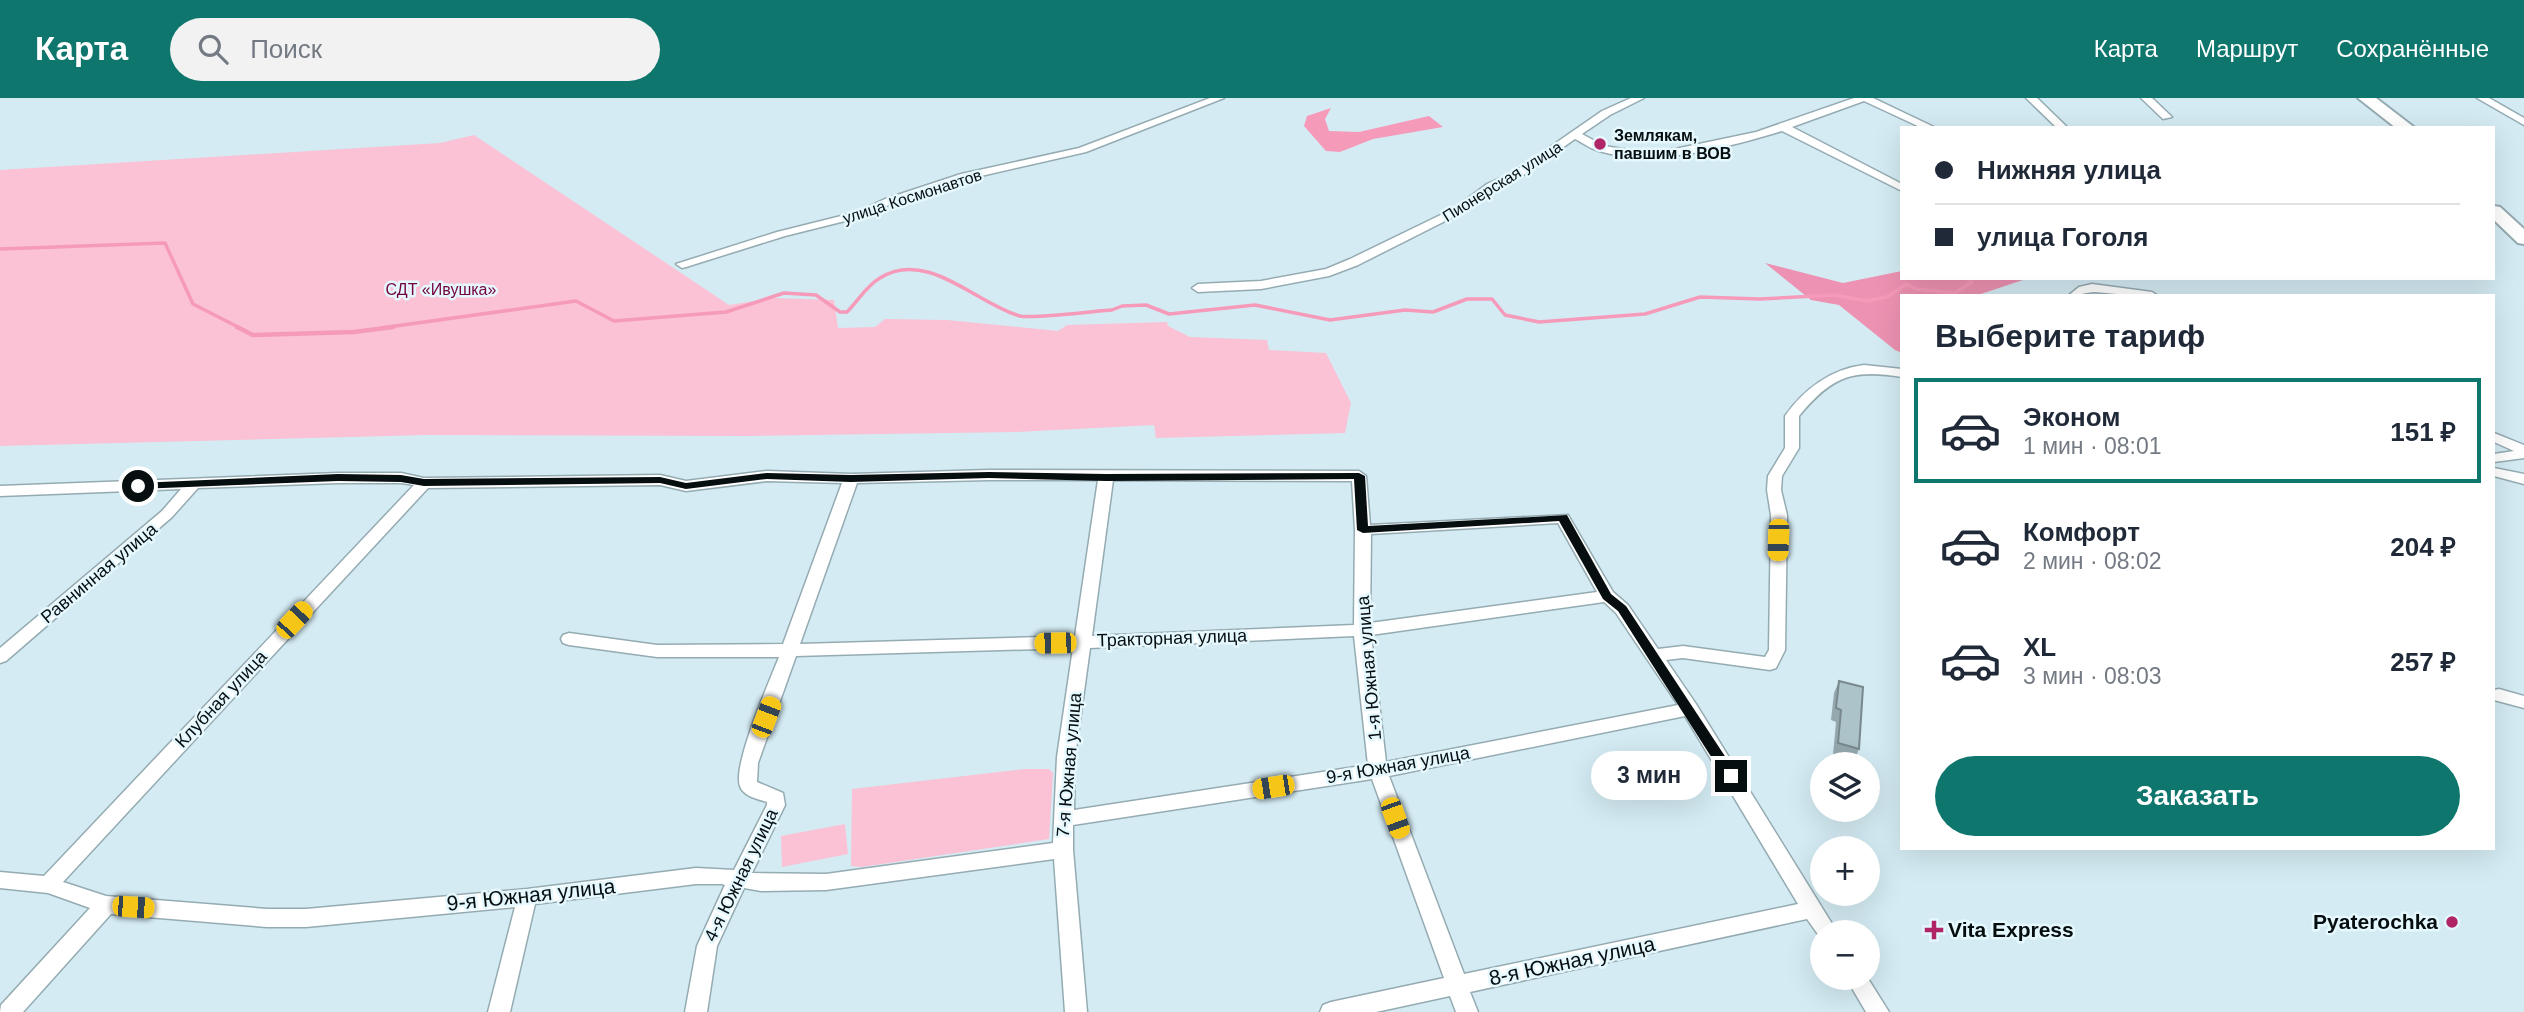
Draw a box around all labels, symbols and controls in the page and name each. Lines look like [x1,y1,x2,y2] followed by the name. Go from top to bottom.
[170,18,660,81] search box
[35,30,128,67] text: Карта
[194,30,232,68] icon: search
[250,34,322,64] text: Поиск
[2094,35,2158,62] text: Карта
[2196,35,2298,62] text: Маршрут
[2336,35,2489,62] text: Сохранённые
[1614,127,1731,162] place label: Землякам, павшим в ВОВ
[1592,136,1608,152] marker: Землякам, павшим в ВОВ
[1440,138,1565,225] street label: Пионерская улица
[1977,155,2161,185] text: Нижняя улица
[841,166,984,227] street label: улица Космонавтов
[1977,222,2148,252] text: улица Гоголя
[386,281,496,298] park label: СДТ «Ивушка»
[1935,318,2205,354] text: Выберите тариф
[1939,399,2002,462] icon: car
[2023,402,2121,432] text: Эконом
[2390,417,2456,447] text: 151 ₽
[2023,433,2162,459] text: 1 мин · 08:01
[122,470,154,502] route start
[1939,514,2002,577] icon: car
[2023,517,2140,547] text: Комфорт
[37,518,162,627] street label: Равнинная улица
[1767,519,1790,561] car
[2390,532,2456,562] text: 204 ₽
[2023,548,2162,574] text: 2 мин · 08:02
[1353,594,1385,741] street label: 1-я Южная улица
[272,597,317,643] car
[1097,625,1248,651] street label: Тракторная улица
[1939,629,2002,692] icon: car
[1034,632,1077,654] car
[2023,632,2056,662] text: XL
[171,646,272,751] street label: Клубная улица
[2390,647,2456,677] text: 257 ₽
[2023,663,2162,689] text: 3 мин · 08:03
[1053,691,1085,838] street label: 7-я Южная улица
[749,694,784,740] car
[1325,742,1472,787] street label: 9-я Южная улица
[1591,752,1706,800] callout: 3 мин
[1810,752,1880,990] map controls
[1810,752,1880,822] button: layers
[1935,756,2460,836] button: Заказать
[1715,760,1747,792] route end
[1617,762,1681,788] text: 3 мин
[1251,773,1296,801] car
[1378,795,1413,841] car
[700,804,782,945] street label: 4-я Южная улица
[1810,836,1880,906] button: +
[446,874,617,915] street label: 9-я Южная улица
[112,895,155,919] car
[2313,910,2438,933] place label: Pyaterochka
[2444,914,2460,930] marker: Pyaterochka
[1948,918,2074,941] place label: Vita Express
[1810,920,1880,990] button: −
[1926,922,1942,938] marker: Vita Express
[1487,932,1657,989] street label: 8-я Южная улица

